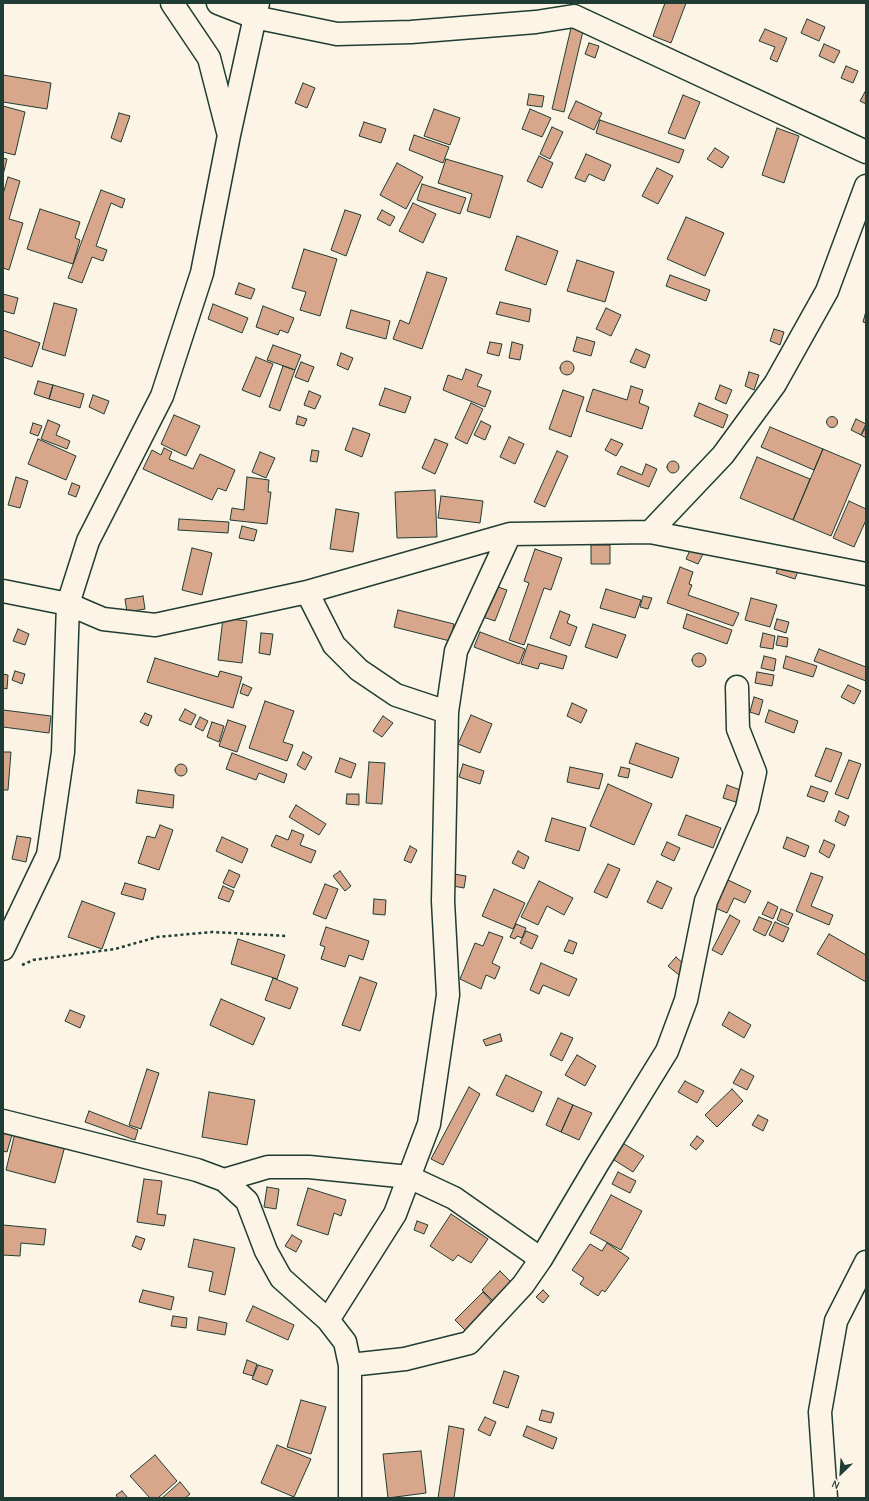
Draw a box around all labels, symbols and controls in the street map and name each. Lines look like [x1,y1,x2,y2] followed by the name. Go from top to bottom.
[821,1453,861,1493] north arrow
[830,1477,842,1492] text: N

